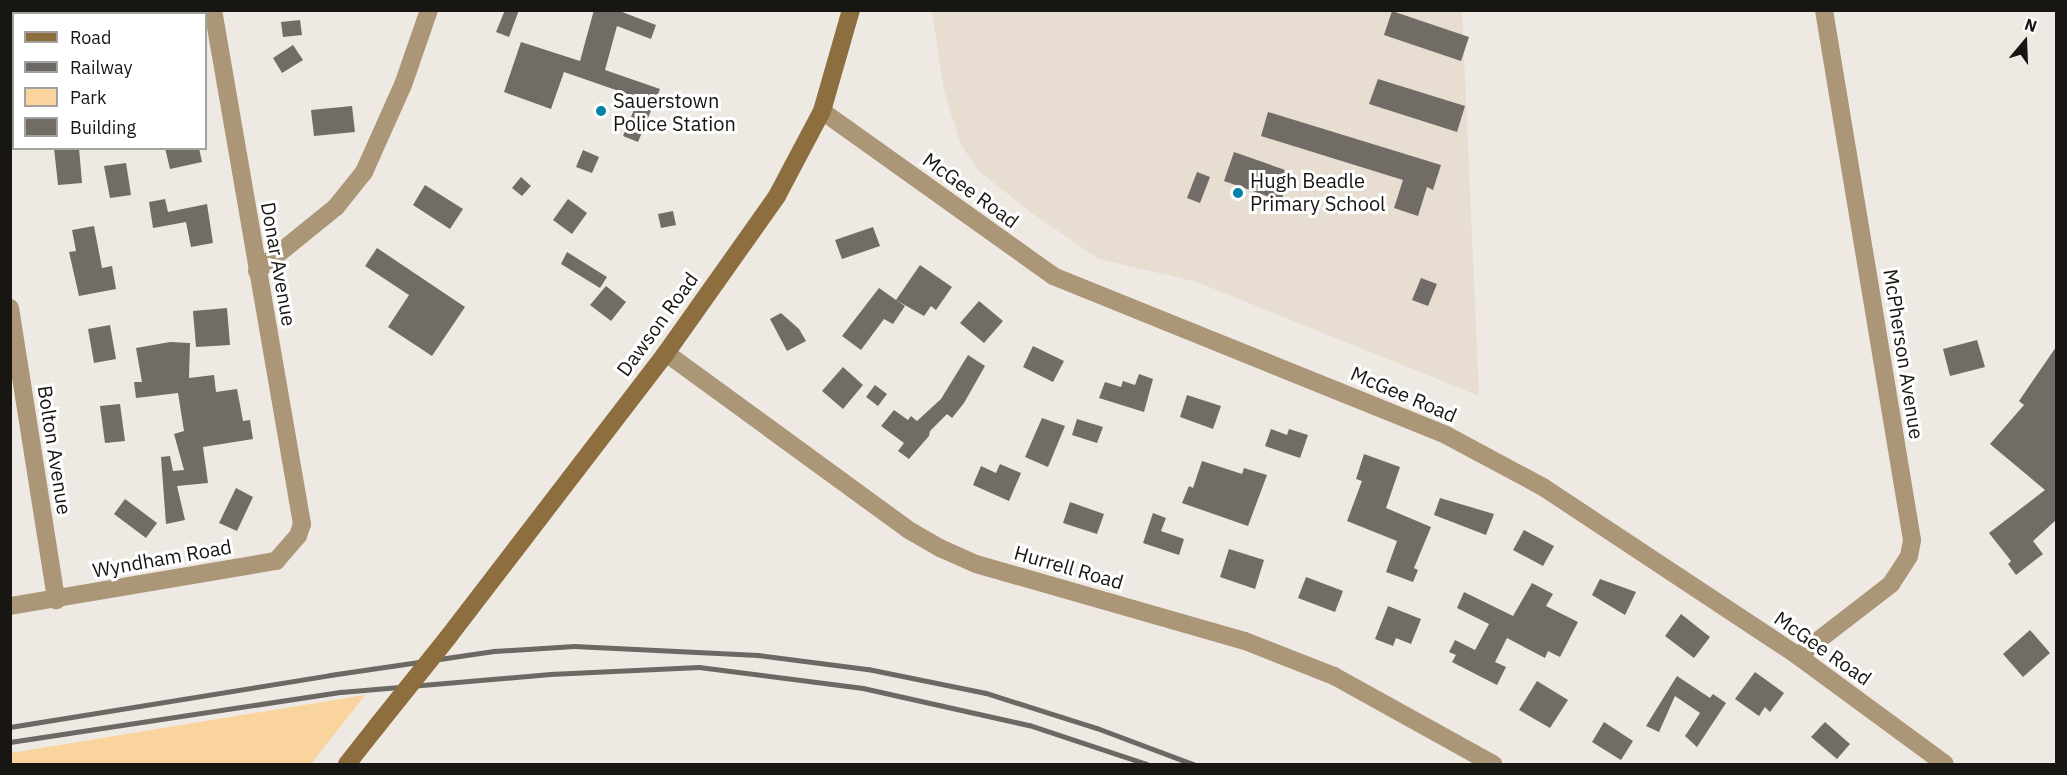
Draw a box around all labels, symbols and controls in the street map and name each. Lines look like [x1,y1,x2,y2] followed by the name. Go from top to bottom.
[12,12,207,150] legend
[1995,12,2055,72] north arrow
[2022,14,2040,36] text: N
[70,26,111,49] text: Road
[70,56,132,79] text: Railway
[70,86,106,109] text: Park
[613,88,736,135] place label: Sauerstown Police Station
[594,104,608,118] marker: Sauerstown Police Station
[70,116,136,139] text: Building
[918,147,1024,233] street label: McGee Road
[1250,169,1386,216] place label: Hugh Beadle Primary School
[1231,186,1245,200] marker: Hugh Beadle Primary School
[256,200,302,328] street label: Donar Avenue
[611,267,703,381] street label: Dawson Road
[1879,267,1929,441] street label: McPherson Avenue
[1347,361,1461,427] street label: McGee Road
[33,384,77,516] street label: Bolton Avenue
[91,534,233,582] street label: Wyndham Road
[1012,540,1126,594] street label: Hurrell Road
[1770,606,1876,690] street label: McGee Road

